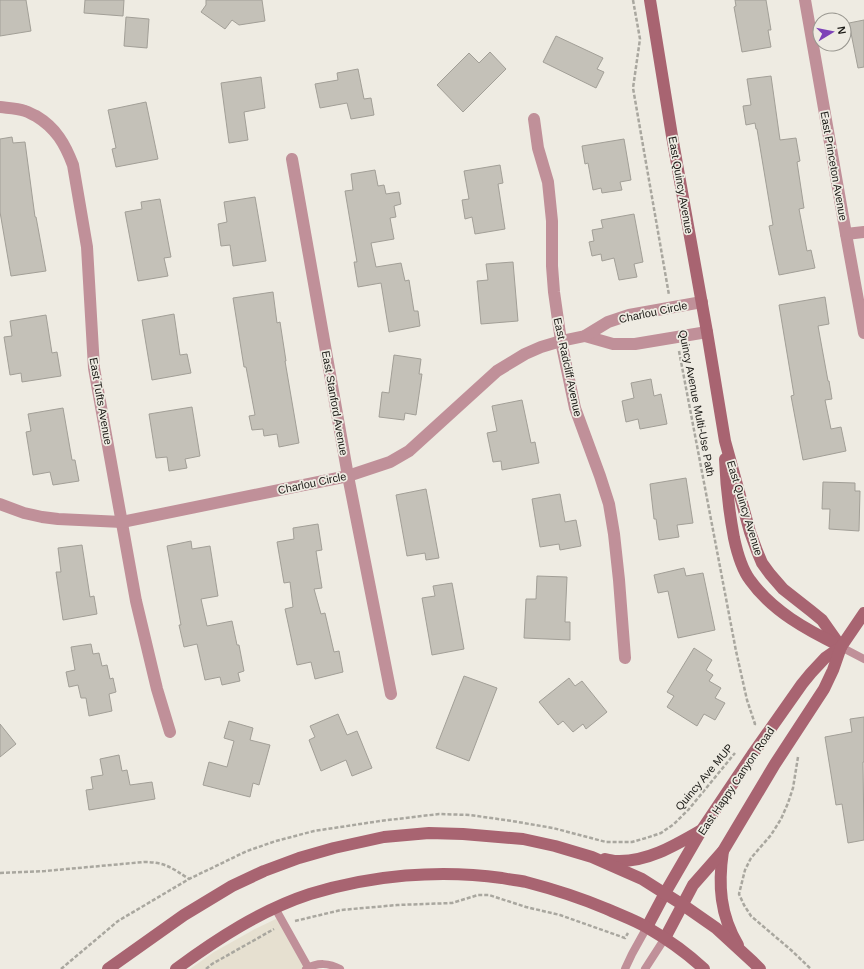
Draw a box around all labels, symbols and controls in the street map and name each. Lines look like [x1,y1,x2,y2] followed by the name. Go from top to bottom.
[812,12,852,52] north arrow
[835,25,848,35] text: N
[818,110,850,222] street label: East Princeton Avenue
[667,135,695,235] street label: East Quincy Avenue
[618,299,688,325] street label: Charlou Circle
[552,316,584,418] street label: East Radcliff Avenue
[677,329,717,477] street label: Quincy Avenue Multi-Use Path
[320,350,350,456] street label: East Stanford Avenue
[87,356,115,446] street label: East Tufts Avenue
[725,459,765,557] street label: East Quincy Avenue
[277,470,347,496] street label: Charlou Circle
[695,725,777,837] street label: East Happy Canyon Road
[673,741,735,813] street label: Quincy Ave MUP

